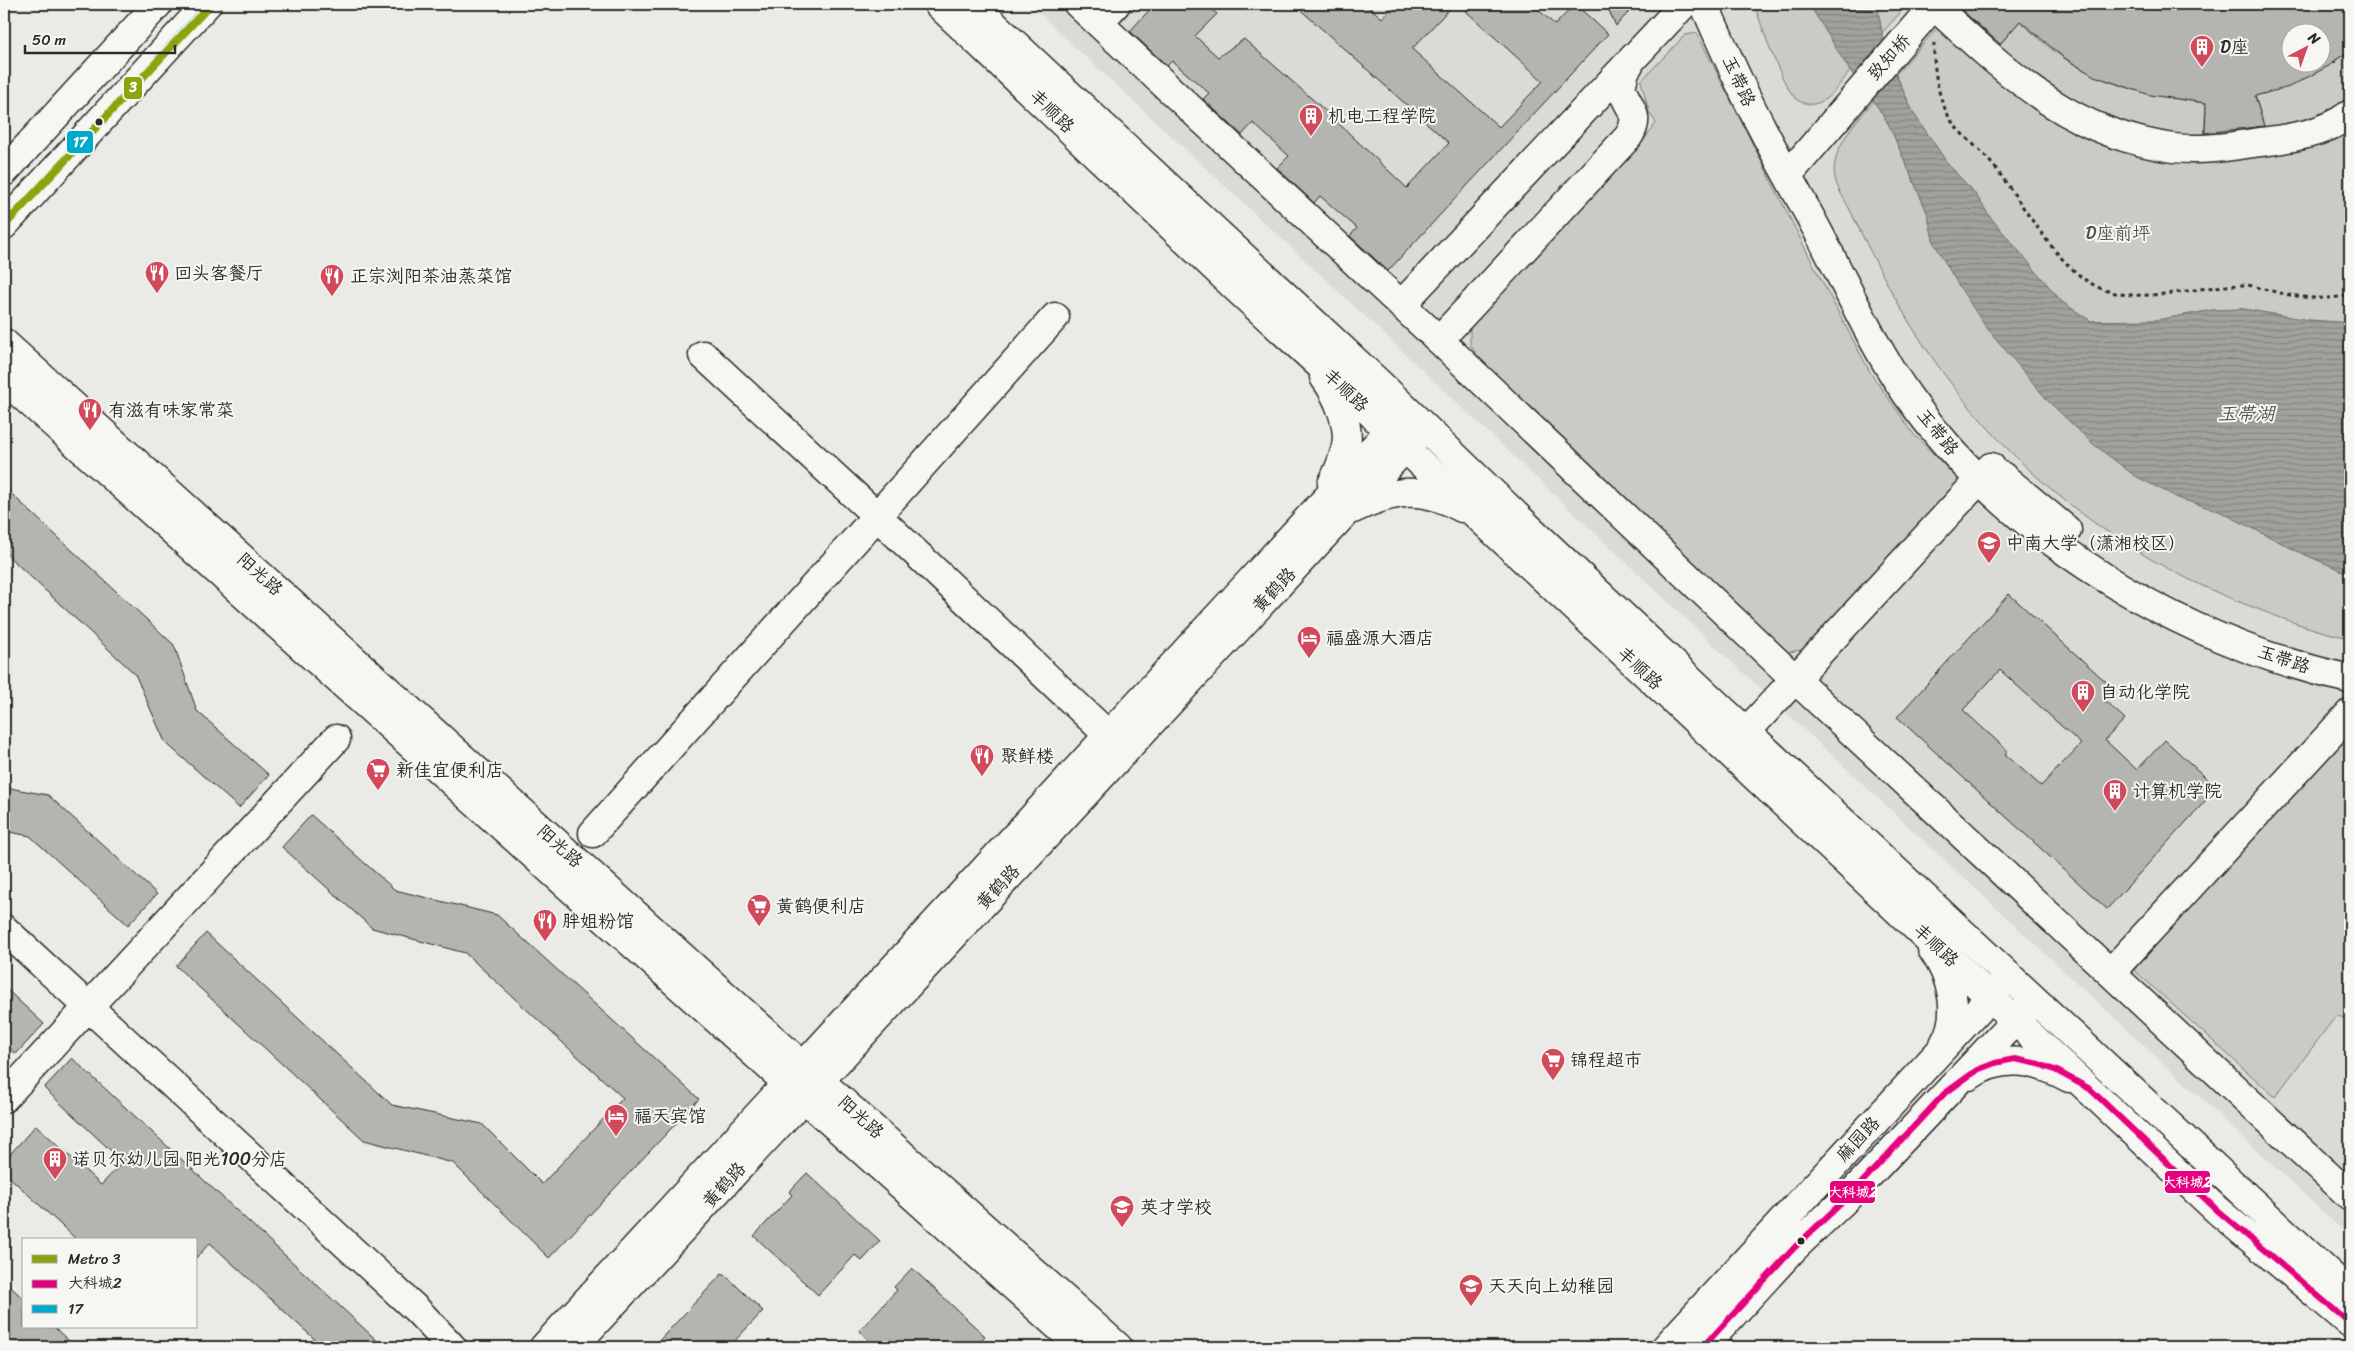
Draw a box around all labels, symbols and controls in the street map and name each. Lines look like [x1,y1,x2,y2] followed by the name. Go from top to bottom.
[25,22,175,54] scale bar
[2282,22,2332,72] north arrow
[2302,25,2326,51] text: N
[1859,26,1919,88] street label: 致知桥
[32,27,67,53] text: 50 m
[2220,31,2249,63] place label: D座
[2189,34,2215,68] building icon: D座
[1713,50,1765,112] street label: 玉带路
[128,75,137,100] text: 3
[123,76,143,100] line badge: 3
[1021,81,1083,141] street label: 丰顺路
[1328,100,1436,132] place label: 机电工程学院
[1298,103,1324,137] building icon: 机电工程学院
[94,117,104,127] unlabelled marker
[66,130,94,154] line badge: 17
[73,130,88,155] text: 17
[2086,217,2151,249] park label: D座前坪
[174,257,264,289] place label: 回头客餐厅
[144,260,170,294] restaurant icon: 回头客餐厅
[350,260,512,292] place label: 正宗浏阳茶油蒸菜馆
[319,263,345,297] restaurant icon: 正宗浏阳茶油蒸菜馆
[1315,360,1377,420] street label: 丰顺路
[108,394,234,426] place label: 有滋有味家常菜
[77,397,103,431] restaurant icon: 有滋有味家常菜
[2217,397,2276,430] water label: 玉带湖
[1909,401,1967,463] street label: 玉带路
[2006,527,2186,559] place label: 中南大学（潇湘校区）
[1976,530,2002,564] school or university icon: 中南大学（潇湘校区）
[229,544,291,604] street label: 阳光路
[1244,559,1304,621] street label: 黄鹤路
[1326,622,1434,654] place label: 福盛源大酒店
[1296,625,1322,659] hotel icon: 福盛源大酒店
[2253,635,2315,683] street label: 玉带路
[1609,638,1671,698] street label: 丰顺路
[2100,676,2190,708] place label: 自动化学院
[2070,679,2096,713] building icon: 自动化学院
[1000,740,1054,772] place label: 聚鲜楼
[969,743,995,777] restaurant icon: 聚鲜楼
[396,754,504,786] place label: 新佳宜便利店
[365,757,391,791] supermarket icon: 新佳宜便利店
[2132,775,2222,807] place label: 计算机学院
[2102,778,2128,812] building icon: 计算机学院
[529,816,591,876] street label: 阳光路
[968,856,1028,918] street label: 黄鹤路
[776,890,866,922] place label: 黄鹤便利店
[746,893,772,927] supermarket icon: 黄鹤便利店
[562,905,634,937] place label: 胖姐粉馆
[532,908,558,942] restaurant icon: 胖姐粉馆
[1905,915,1967,975] street label: 丰顺路
[1570,1044,1642,1076] place label: 锦程超市
[1540,1047,1566,1081] supermarket icon: 锦程超市
[830,1087,892,1147] street label: 阳光路
[634,1100,706,1132] place label: 福天宾馆
[603,1103,629,1137] hotel icon: 福天宾馆
[1828,1108,1888,1170] street label: 麻园路
[72,1143,287,1175] place label: 诺贝尔幼儿园 阳光100分店
[42,1146,68,1180] building icon: 诺贝尔幼儿园 阳光100分店
[694,1154,754,1216] street label: 黄鹤路
[2162,1170,2213,1195] text: 大科城2
[2164,1170,2211,1194] line badge: 大科城2
[1828,1180,1879,1205] text: 大科城2
[1829,1180,1876,1204] line badge: 大科城2
[1140,1191,1212,1223] place label: 英才学校
[1109,1194,1135,1228] school or university icon: 英才学校
[1796,1236,1806,1246] unlabelled marker
[22,1238,198,1328] legend
[68,1246,120,1272] text: Metro 3
[68,1270,122,1296] text: 大科城2
[1488,1270,1614,1302] place label: 天天向上幼稚园
[1458,1273,1484,1307] school or university icon: 天天向上幼稚园
[68,1296,84,1322] text: 17

